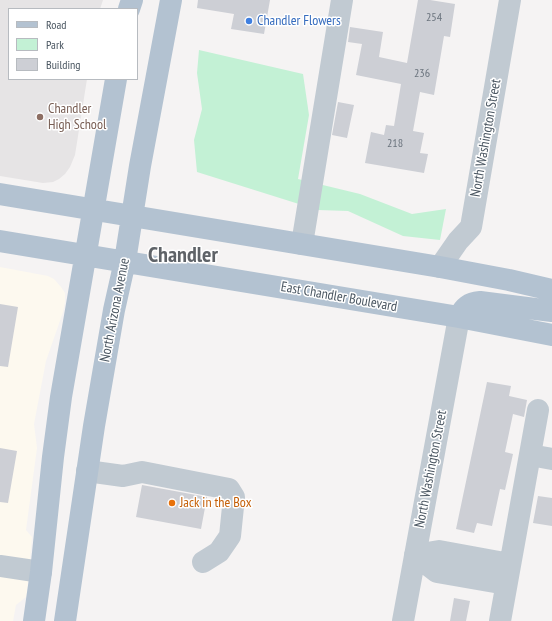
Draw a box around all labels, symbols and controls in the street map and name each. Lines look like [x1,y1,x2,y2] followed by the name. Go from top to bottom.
[8,8,138,80] legend
[426,11,442,25] house number: 254
[257,13,341,29] place label: Chandler Flowers
[244,16,254,26] marker: Chandler Flowers
[46,17,66,32] text: Road
[46,37,64,52] text: Park
[46,57,81,72] text: Building
[414,67,430,81] house number: 236
[467,78,505,198] street label: North Washington Street
[48,101,106,134] place label: Chandler High School
[35,112,45,122] marker: Chandler High School
[387,137,403,151] house number: 218
[148,243,218,269] district label: Chandler
[97,257,133,363] street label: North Arizona Avenue
[280,278,398,316] street label: East Chandler Boulevard
[411,409,451,529] street label: North Washington Street
[180,495,251,511] place label: Jack in the Box
[167,498,177,508] marker: Jack in the Box

